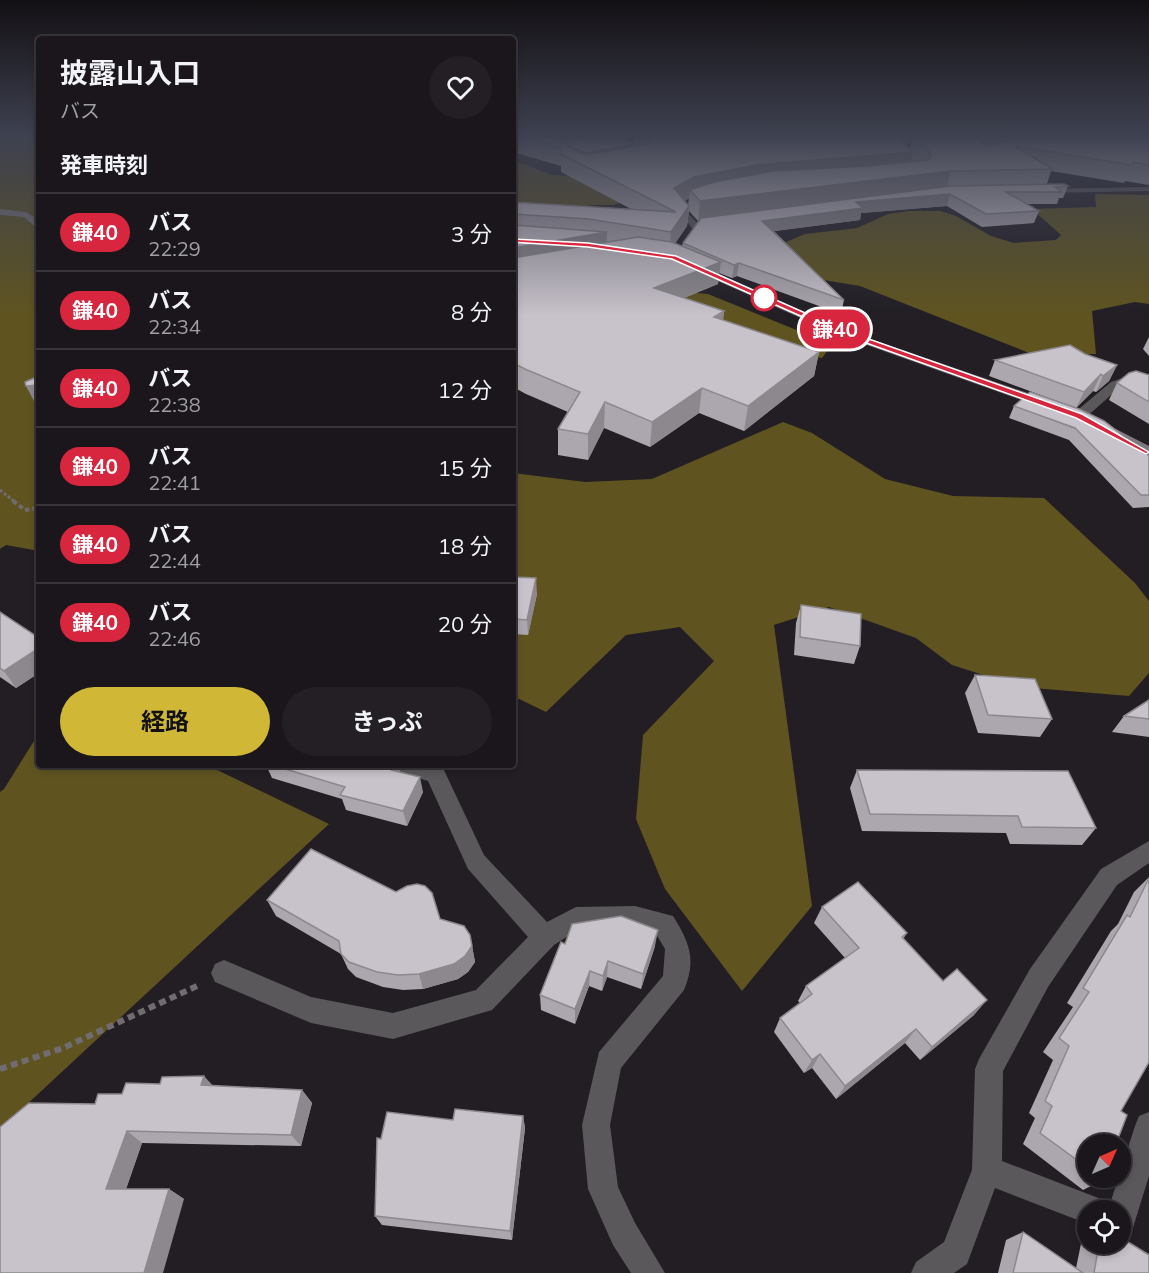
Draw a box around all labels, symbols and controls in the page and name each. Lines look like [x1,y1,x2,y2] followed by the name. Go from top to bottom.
[60,55,200,90] text: 披露山入口
[429,56,492,119] button: heart
[60,98,100,123] text: バス
[60,151,148,179] text: 発車時刻
[148,208,192,236] text: バス
[72,219,118,245] text: 鎌40
[451,220,492,248] text: 3 分
[148,236,201,261] text: 22:29
[751,285,777,311] unlabelled marker
[148,286,192,314] text: バス
[72,297,118,323] text: 鎌40
[451,298,492,326] text: 8 分
[800,310,870,348] line badge: 鎌40
[148,314,201,339] text: 22:34
[812,316,858,342] text: 鎌40
[148,364,192,392] text: バス
[72,375,118,401] text: 鎌40
[438,376,492,404] text: 12 分
[148,392,201,417] text: 22:38
[148,442,192,470] text: バス
[72,453,118,479] text: 鎌40
[438,454,492,482] text: 15 分
[148,470,201,495] text: 22:41
[148,520,192,548] text: バス
[72,531,118,557] text: 鎌40
[438,532,492,560] text: 18 分
[148,548,201,573] text: 22:44
[148,598,192,626] text: バス
[72,609,118,635] text: 鎌40
[438,610,492,638] text: 20 分
[148,626,201,651] text: 22:46
[60,687,270,756] button: 経路
[282,687,492,756] button: きっぷ
[1077,1134,1131,1188] north arrow
[1077,1134,1131,1254] map controls
[1077,1200,1131,1254] button: locate

